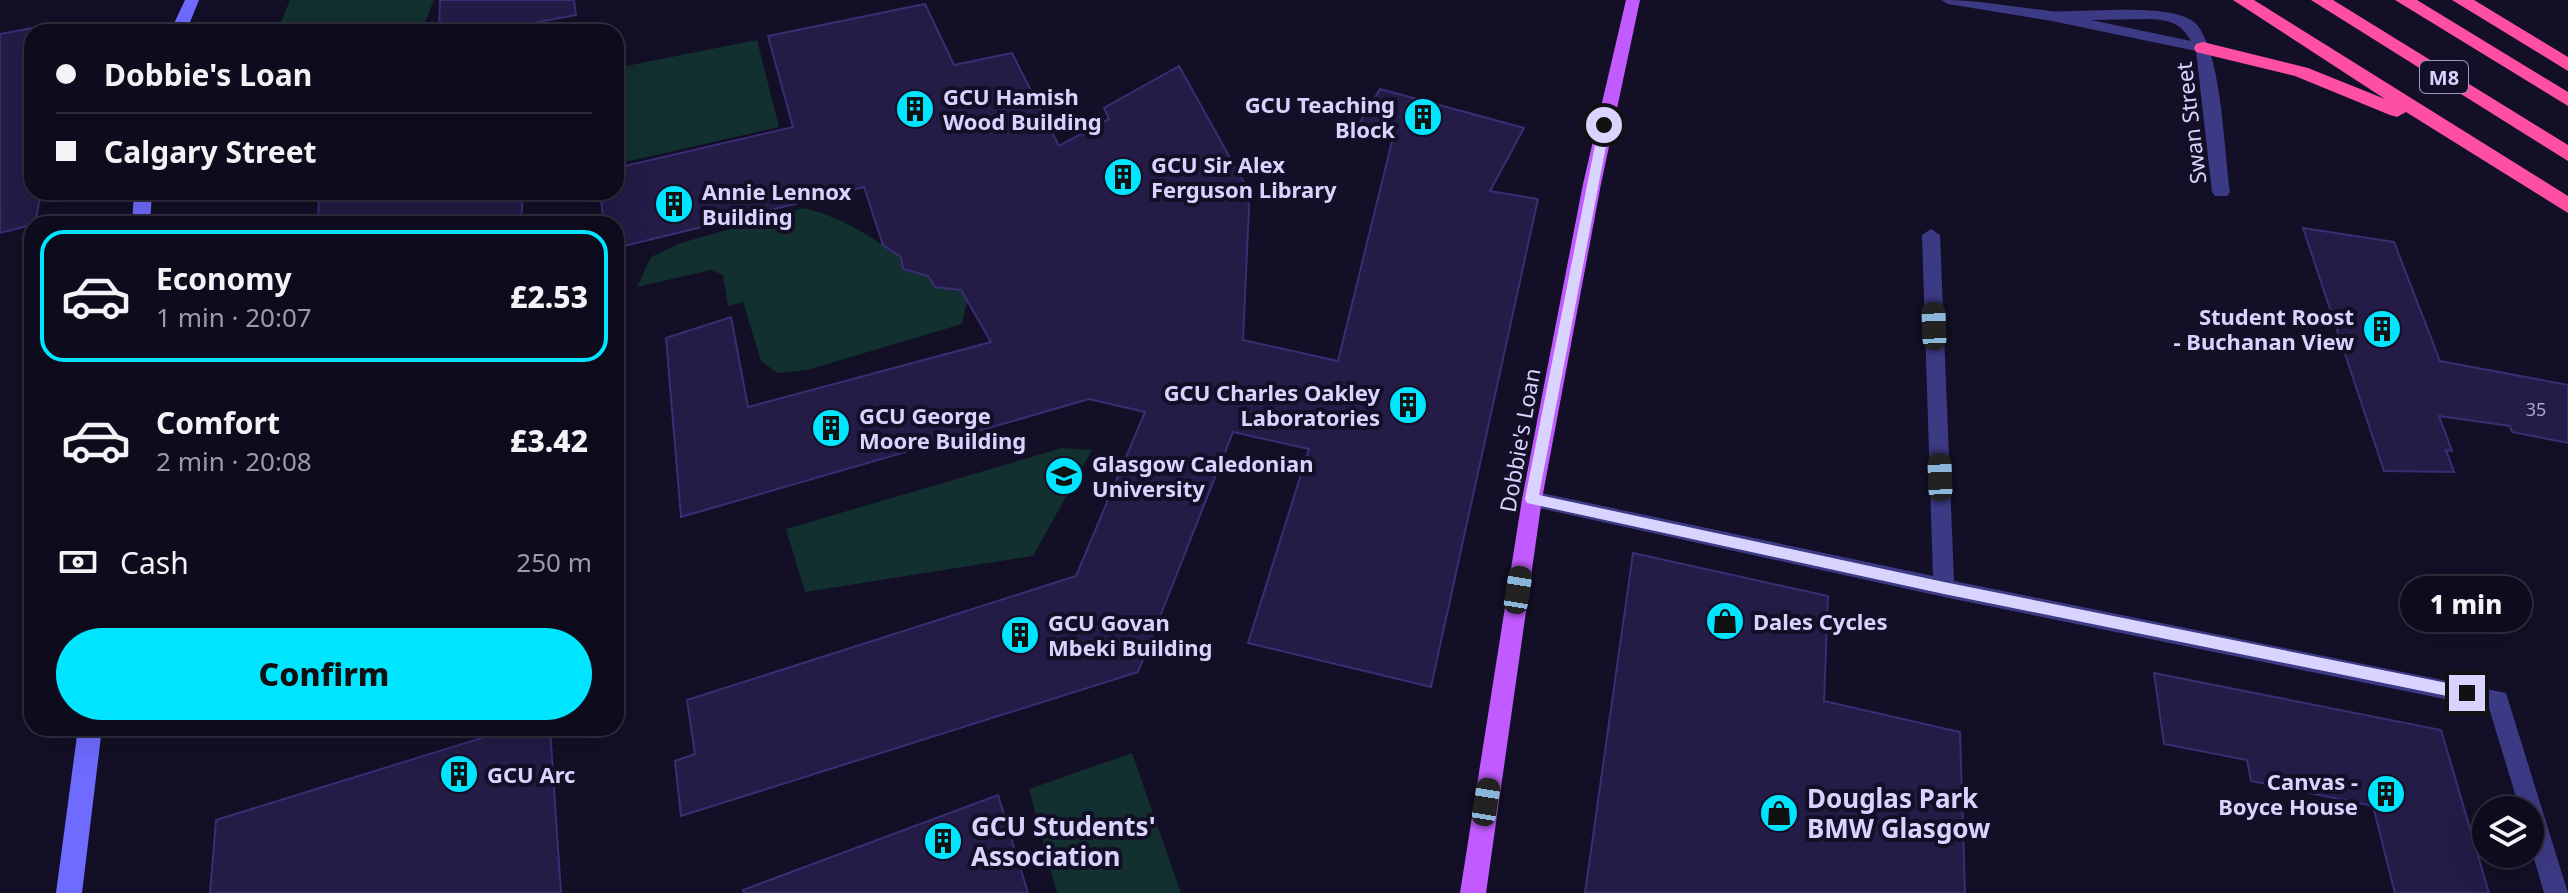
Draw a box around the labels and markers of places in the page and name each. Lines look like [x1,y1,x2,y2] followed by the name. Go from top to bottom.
[943,81,1102,136] place label: GCU Hamish Wood Building
[894,88,936,130] building icon: GCU Hamish Wood Building
[1245,89,1395,144] place label: GCU Teaching Block
[1402,96,1444,138] building icon: GCU Teaching Block
[1151,149,1337,204] place label: GCU Sir Alex Ferguson Library
[1102,156,1144,198] building icon: GCU Sir Alex Ferguson Library
[702,176,852,231] place label: Annie Lennox Building
[653,183,695,225] building icon: Annie Lennox Building
[2174,301,2354,356] place label: Student Roost - Buchanan View
[2361,308,2403,350] building icon: Student Roost - Buchanan View
[1164,377,1380,432] place label: GCU Charles Oakley Laboratories
[1387,384,1429,426] building icon: GCU Charles Oakley Laboratories
[859,400,1026,455] place label: GCU George Moore Building
[810,407,852,449] building icon: GCU George Moore Building
[1092,448,1313,503] place label: Glasgow Caledonian University
[1043,455,1085,497] school or university icon: Glasgow Caledonian University
[1704,600,1746,642] shop icon: Dales Cycles
[1753,606,1888,636] place label: Dales Cycles
[1048,607,1212,662] place label: GCU Govan Mbeki Building
[999,614,1041,656] building icon: GCU Govan Mbeki Building
[438,753,480,795] building icon: GCU Arc
[487,759,575,789] place label: GCU Arc
[2218,766,2358,821] place label: Canvas - Boyce House
[2365,773,2407,815] building icon: Canvas - Boyce House
[1807,780,1990,846] place label: Douglas Park BMW Glasgow
[1758,792,1800,834] shop icon: Douglas Park BMW Glasgow
[971,808,1156,874] place label: GCU Students' Association
[922,820,964,862] building icon: GCU Students' Association

